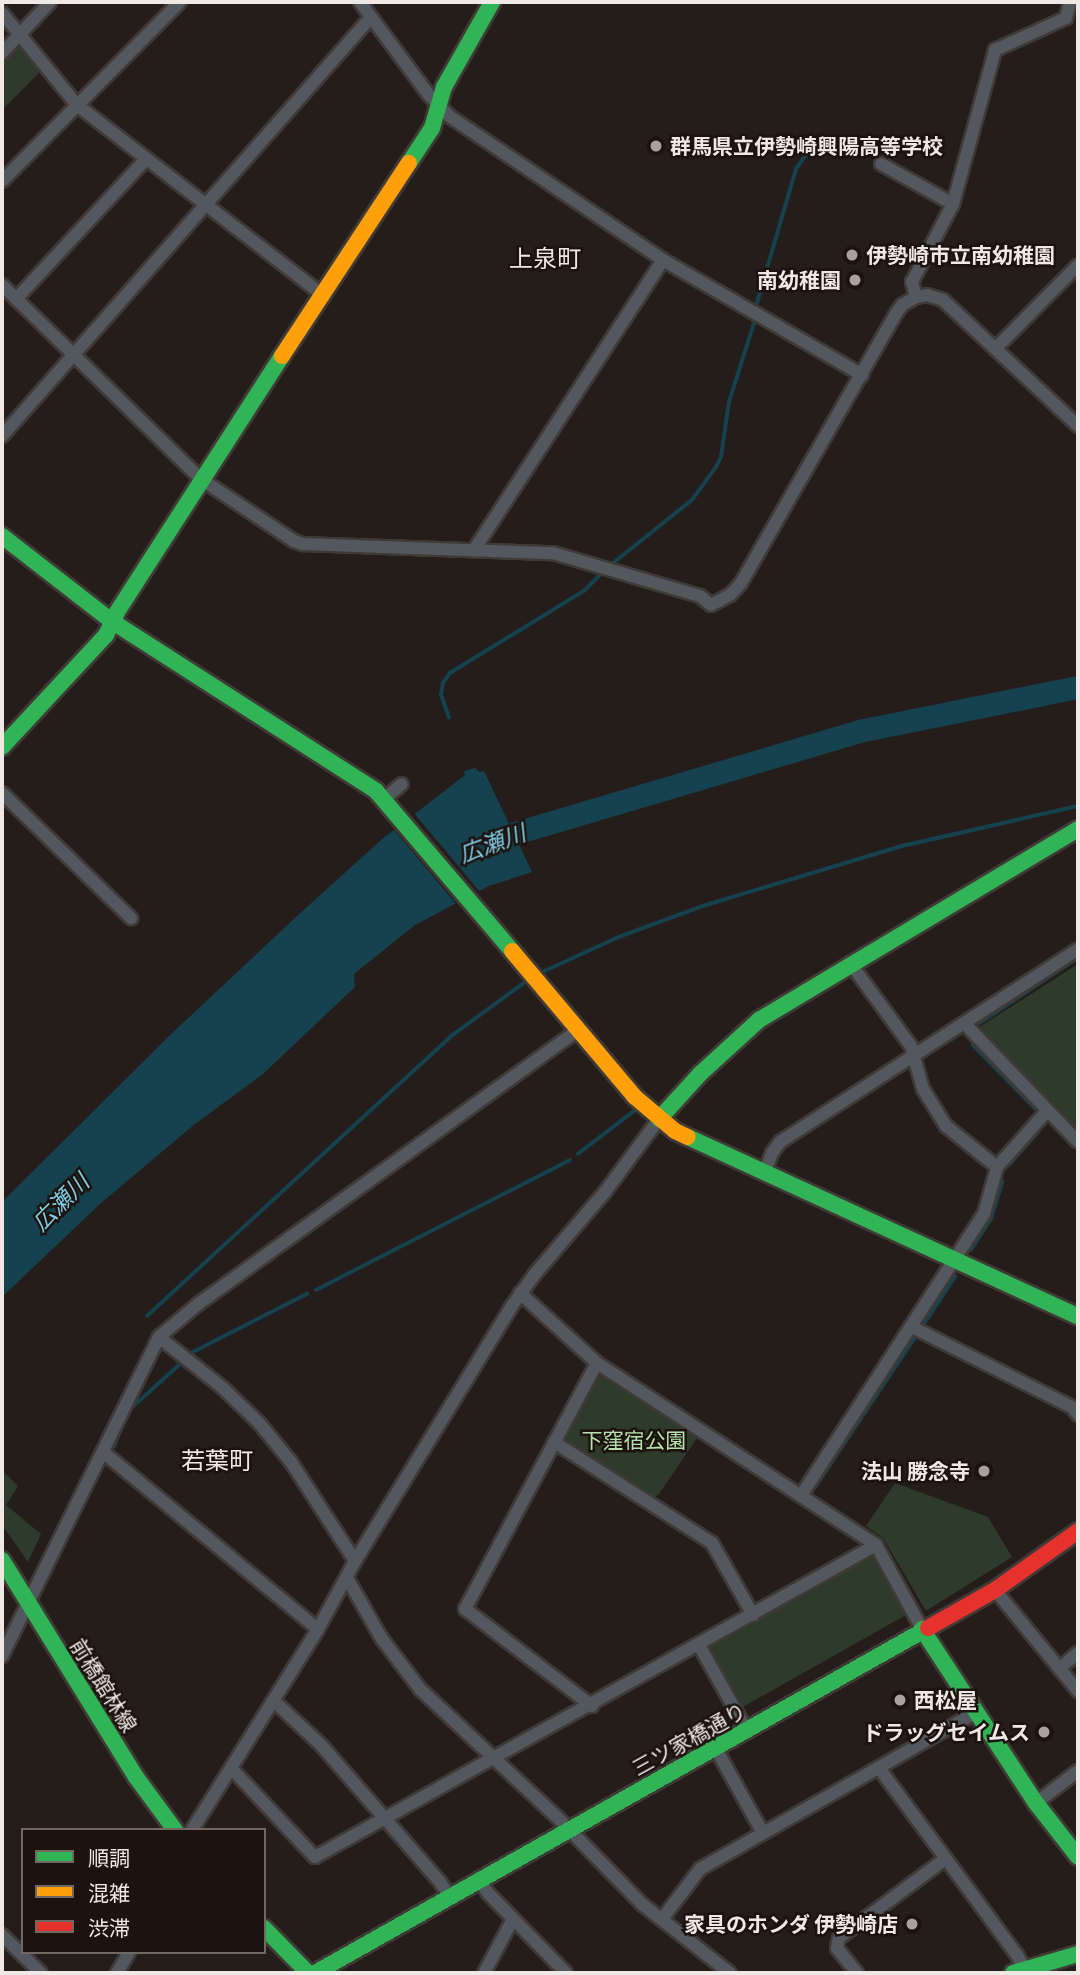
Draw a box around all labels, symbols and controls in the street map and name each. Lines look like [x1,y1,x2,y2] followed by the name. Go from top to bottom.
[670,133,943,159] place label: 群馬県立伊勢崎興陽高等学校
[648,138,664,154] marker: 群馬県立伊勢崎興陽高等学校
[866,242,1055,268] place label: 伊勢崎市立南幼稚園
[509,244,581,272] district label: 上泉町
[844,247,860,263] marker: 伊勢崎市立南幼稚園
[757,267,841,293] place label: 南幼稚園
[847,272,863,288] marker: 南幼稚園
[455,818,529,868] water label: 広瀬川
[26,1168,94,1236] water label: 広瀬川
[582,1427,686,1453] park label: 下窪宿公園
[181,1446,253,1474] district label: 若葉町
[861,1458,970,1484] place label: 法山 勝念寺
[976,1463,992,1479] marker: 法山 勝念寺
[65,1634,143,1736] street label: 前橋館林線
[914,1687,977,1713] place label: 西松屋
[892,1692,908,1708] marker: 西松屋
[628,1697,750,1781] street label: 三ツ家橋通り
[862,1719,1030,1745] place label: ドラッグセイムス
[1036,1724,1052,1740] marker: ドラッグセイムス
[21,1828,266,1954] legend
[88,1845,130,1870] text: 順調
[88,1880,130,1905] text: 混雑
[684,1911,898,1937] place label: 家具のホンダ 伊勢崎店
[88,1915,130,1940] text: 渋滞
[904,1916,920,1932] marker: 家具のホンダ 伊勢崎店

